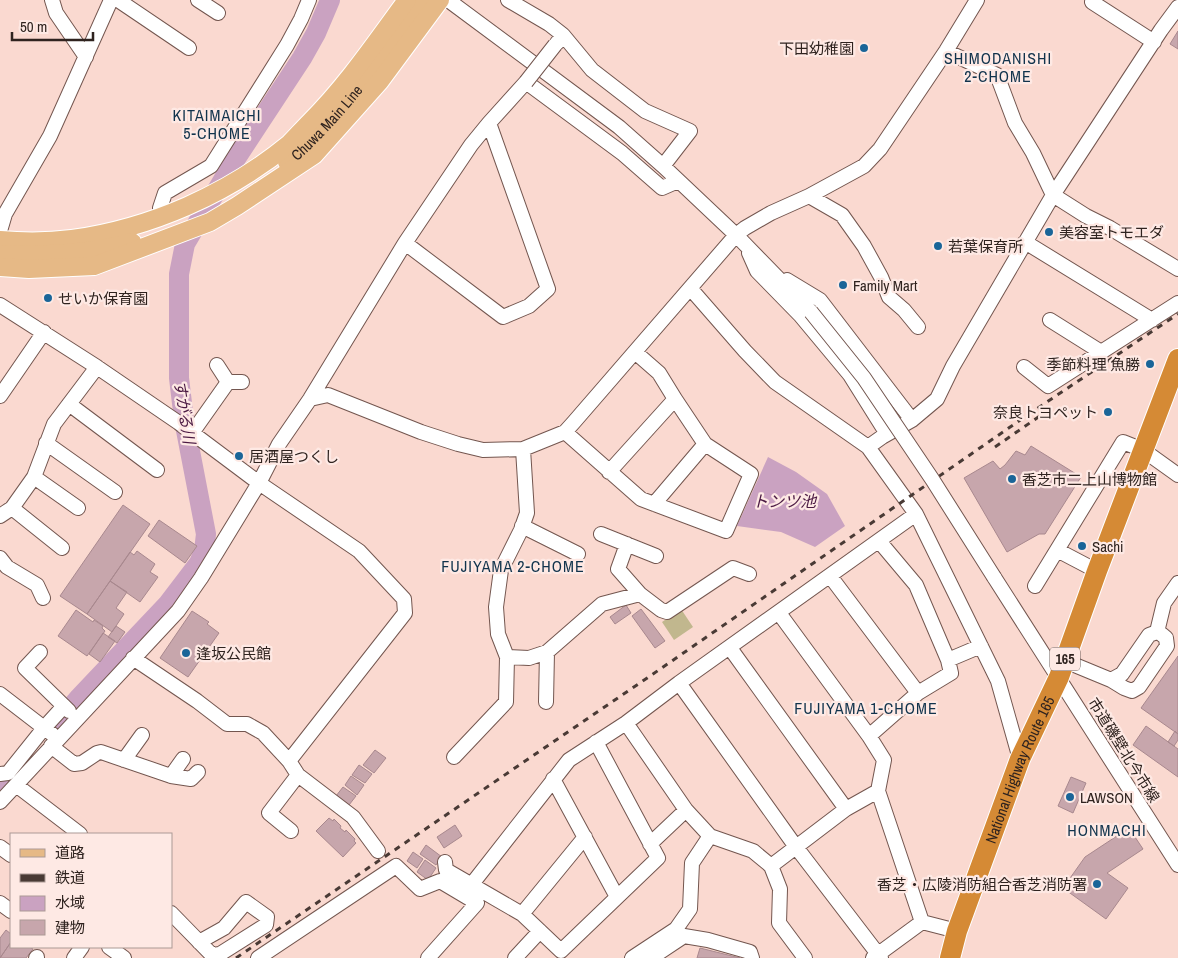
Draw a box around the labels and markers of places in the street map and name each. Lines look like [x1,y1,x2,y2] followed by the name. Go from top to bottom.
[779,38,854,59] place label: 下田幼稚園
[858,42,870,54] marker: 下田幼稚園
[1059,222,1164,243] place label: 美容室トモエダ
[1043,226,1055,238] marker: 美容室トモエダ
[948,236,1023,257] place label: 若葉保育所
[932,240,944,252] marker: 若葉保育所
[853,275,918,296] place label: Family Mart
[837,279,849,291] marker: Family Mart
[58,288,148,309] place label: せいか保育園
[42,292,54,304] marker: せいか保育園
[1047,354,1140,375] place label: 季節料理 魚勝
[1144,358,1156,370] marker: 季節料理 魚勝
[993,402,1098,423] place label: 奈良トヨペット
[1102,406,1114,418] marker: 奈良トヨペット
[249,446,339,467] place label: 居酒屋つくし
[233,450,245,462] marker: 居酒屋つくし
[1022,469,1157,490] place label: 香芝市二上山博物館
[1006,473,1018,485] marker: 香芝市二上山博物館
[1092,536,1123,557] place label: Sachi
[1076,540,1088,552] marker: Sachi
[196,643,271,664] place label: 逢坂公民館
[180,647,192,659] marker: 逢坂公民館
[1080,787,1133,808] place label: LAWSON
[1064,791,1076,803] marker: LAWSON
[877,874,1087,895] place label: 香芝・広陵消防組合香芝消防署
[1091,878,1103,890] marker: 香芝・広陵消防組合香芝消防署

